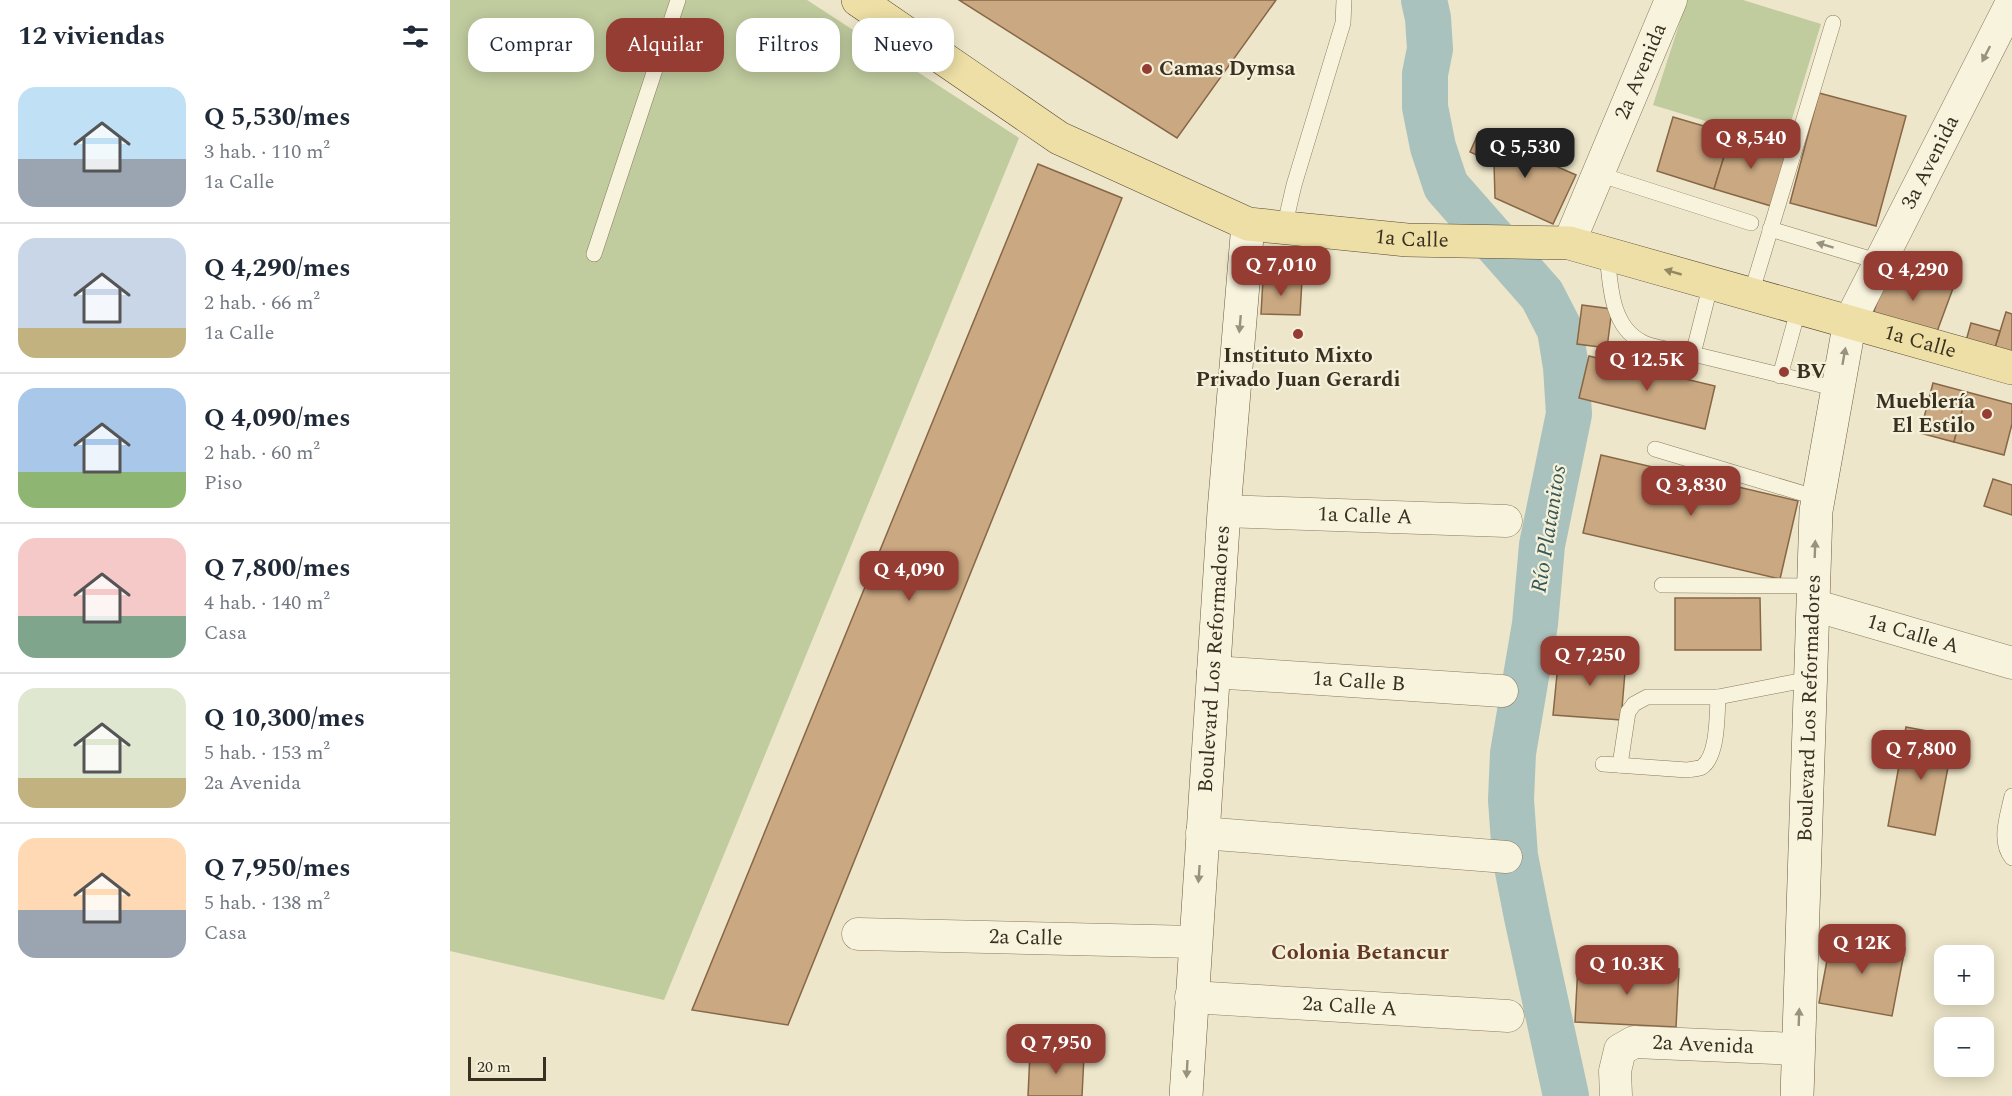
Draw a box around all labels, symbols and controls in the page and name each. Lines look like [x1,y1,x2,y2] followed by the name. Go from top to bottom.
[18,16,165,56] text: 12 viviendas
[468,18,594,72] chip: Comprar
[606,18,724,72] chip: Alquilar
[736,18,840,72] chip: Filtros
[852,18,954,72] chip: Nuevo
[1607,18,1676,125] street label: 2a Avenida
[399,20,432,53] icon: filters
[1981,45,1991,63] one-way arrow
[1159,53,1296,85] place label: Camas Dymsa
[1140,62,1154,76] marker: Camas Dymsa
[204,97,351,137] text: Q 5,530/mes
[1893,109,1968,215] street label: 3a Avenida
[66,111,138,183] icon: home
[1696,119,1806,170] pin: Q 8,540
[1715,123,1787,153] text: Q 8,540
[1470,128,1580,179] pin: Q 5,530
[1489,132,1561,162] text: Q 5,530
[204,137,330,167] text: 3 hab. · 110 m²
[204,167,274,197] text: 1a Calle
[1373,221,1449,257] street label: 1a Calle
[1816,240,1834,249] one-way arrow
[1226,246,1336,297] pin: Q 7,010
[204,248,351,288] text: Q 4,290/mes
[1245,250,1317,280] text: Q 7,010
[1858,251,1968,302] pin: Q 4,290
[1877,255,1949,285] text: Q 4,290
[66,262,138,334] icon: home
[1664,266,1682,276] one-way arrow
[204,288,320,318] text: 2 hab. · 66 m²
[1235,314,1245,333] one-way arrow
[1880,317,1960,367] street label: 1a Calle
[204,318,274,348] text: 1a Calle
[1291,327,1305,341] marker: Instituto Mixto Privado Juan Gerardi
[1196,340,1400,396] place label: Instituto Mixto Privado Juan Gerardi
[1592,341,1702,392] pin: Q 12.5K
[1609,345,1685,375] text: Q 12.5K
[1840,347,1849,366] one-way arrow
[1796,356,1826,388] place label: BV
[1777,365,1791,379] marker: BV
[1875,386,1975,442] place label: Mueblería El Estilo
[204,398,351,438] text: Q 4,090/mes
[1980,407,1994,421] marker: Mueblería El Estilo
[66,412,138,484] icon: home
[204,438,320,468] text: 2 hab. · 60 m²
[1523,463,1575,595] water label: Río Platanitos
[1636,466,1746,517] pin: Q 3,830
[204,468,242,498] text: Piso
[1655,470,1727,500] text: Q 3,830
[1317,498,1413,534] street label: 1a Calle A
[1190,524,1239,794] street label: Boulevard Los Reformadores
[1810,539,1819,558] one-way arrow
[204,548,351,588] text: Q 7,800/mes
[854,551,964,602] pin: Q 4,090
[873,555,945,585] text: Q 4,090
[66,562,138,634] icon: home
[1789,574,1830,843] street label: Boulevard Los Reformadores
[204,588,330,618] text: 4 hab. · 140 m²
[1863,605,1963,663] street label: 1a Calle A
[204,618,247,648] text: Casa
[1535,636,1645,687] pin: Q 7,250
[1554,640,1626,670] text: Q 7,250
[1311,663,1406,701] street label: 1a Calle B
[204,698,365,738] text: Q 10,300/mes
[66,712,138,784] icon: home
[1866,730,1976,781] pin: Q 7,800
[1885,734,1957,764] text: Q 7,800
[204,738,330,768] text: 5 hab. · 153 m²
[204,768,301,798] text: 2a Avenida
[204,848,351,888] text: Q 7,950/mes
[66,862,138,934] icon: home
[1195,865,1204,884] one-way arrow
[204,888,330,918] text: 5 hab. · 138 m²
[204,918,247,948] text: Casa
[989,921,1063,955] street label: 2a Calle
[1820,924,1904,975] pin: Q 12K
[1833,928,1891,958] text: Q 12K
[1271,936,1450,969] district label: Colonia Betancur
[1572,945,1682,996] pin: Q 10.3K
[1934,945,1994,1077] map controls
[1934,945,1994,1005] button: +
[1589,949,1665,979] text: Q 10.3K
[1301,988,1398,1025] street label: 2a Calle A
[1794,1007,1803,1026] one-way arrow
[1934,1017,1994,1077] button: −
[1001,1024,1111,1075] pin: Q 7,950
[1652,1027,1756,1063] street label: 2a Avenida
[1020,1028,1092,1058] text: Q 7,950
[468,1054,546,1082] scale bar
[477,1055,511,1079] text: 20 m
[1183,1059,1192,1078] one-way arrow

